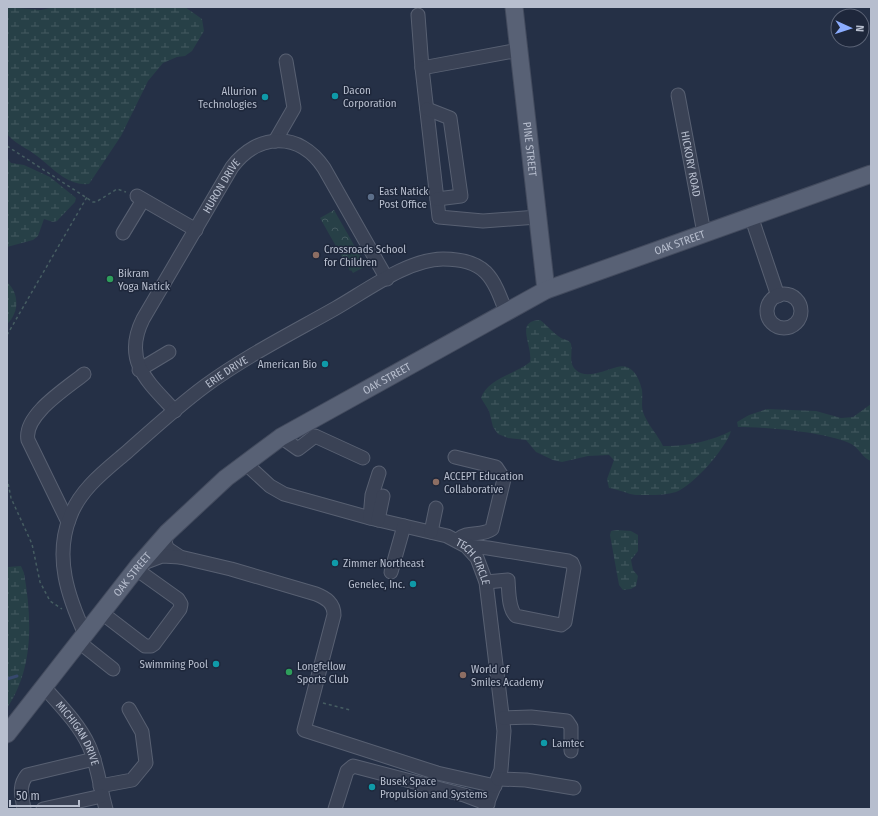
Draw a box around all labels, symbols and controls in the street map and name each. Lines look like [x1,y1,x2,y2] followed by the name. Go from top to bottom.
[830,8,870,48] north arrow
[853,25,866,32] text: N
[343,84,396,110] place label: Dacon Corporation
[198,85,257,111] place label: Allurion Technologies
[330,91,340,101] marker: Dacon Corporation
[260,92,270,102] marker: Allurion Technologies
[520,121,539,178] street label: PINE STREET
[678,130,703,198] street label: HICKORY ROAD
[200,156,243,216] street label: HURON DRIVE
[379,185,429,211] place label: East Natick Post Office
[366,192,376,202] marker: East Natick Post Office
[653,228,708,258] street label: OAK STREET
[324,243,406,269] place label: Crossroads School for Children
[311,250,321,260] marker: Crossroads School for Children
[118,267,171,293] place label: Bikram Yoga Natick
[105,274,115,284] marker: Bikram Yoga Natick
[203,353,250,391] street label: ERIE DRIVE
[258,358,317,371] place label: American Bio
[320,359,330,369] marker: American Bio
[361,360,414,397] street label: OAK STREET
[444,470,524,496] place label: ACCEPT Education Collaborative
[431,477,441,487] marker: ACCEPT Education Collaborative
[454,536,492,585] street label: TECH CIRCLE
[111,549,155,599] street label: OAK STREET
[343,557,425,570] place label: Zimmer Northeast
[330,558,340,568] marker: Zimmer Northeast
[348,578,405,591] place label: Genelec, Inc.
[408,579,418,589] marker: Genelec, Inc.
[139,658,208,671] place label: Swimming Pool
[211,659,221,669] marker: Swimming Pool
[297,660,349,686] place label: Longfellow Sports Club
[471,663,544,689] place label: World of Smiles Academy
[284,667,294,677] marker: Longfellow Sports Club
[458,670,468,680] marker: World of Smiles Academy
[53,699,101,767] street label: MICHIGAN DRIVE
[552,737,585,750] place label: Lamtec
[539,738,549,748] marker: Lamtec
[380,775,488,801] place label: Busek Space Propulsion and Systems
[10,782,79,808] scale bar
[367,782,377,792] marker: Busek Space Propulsion and Systems
[16,789,40,803] text: 50 m

